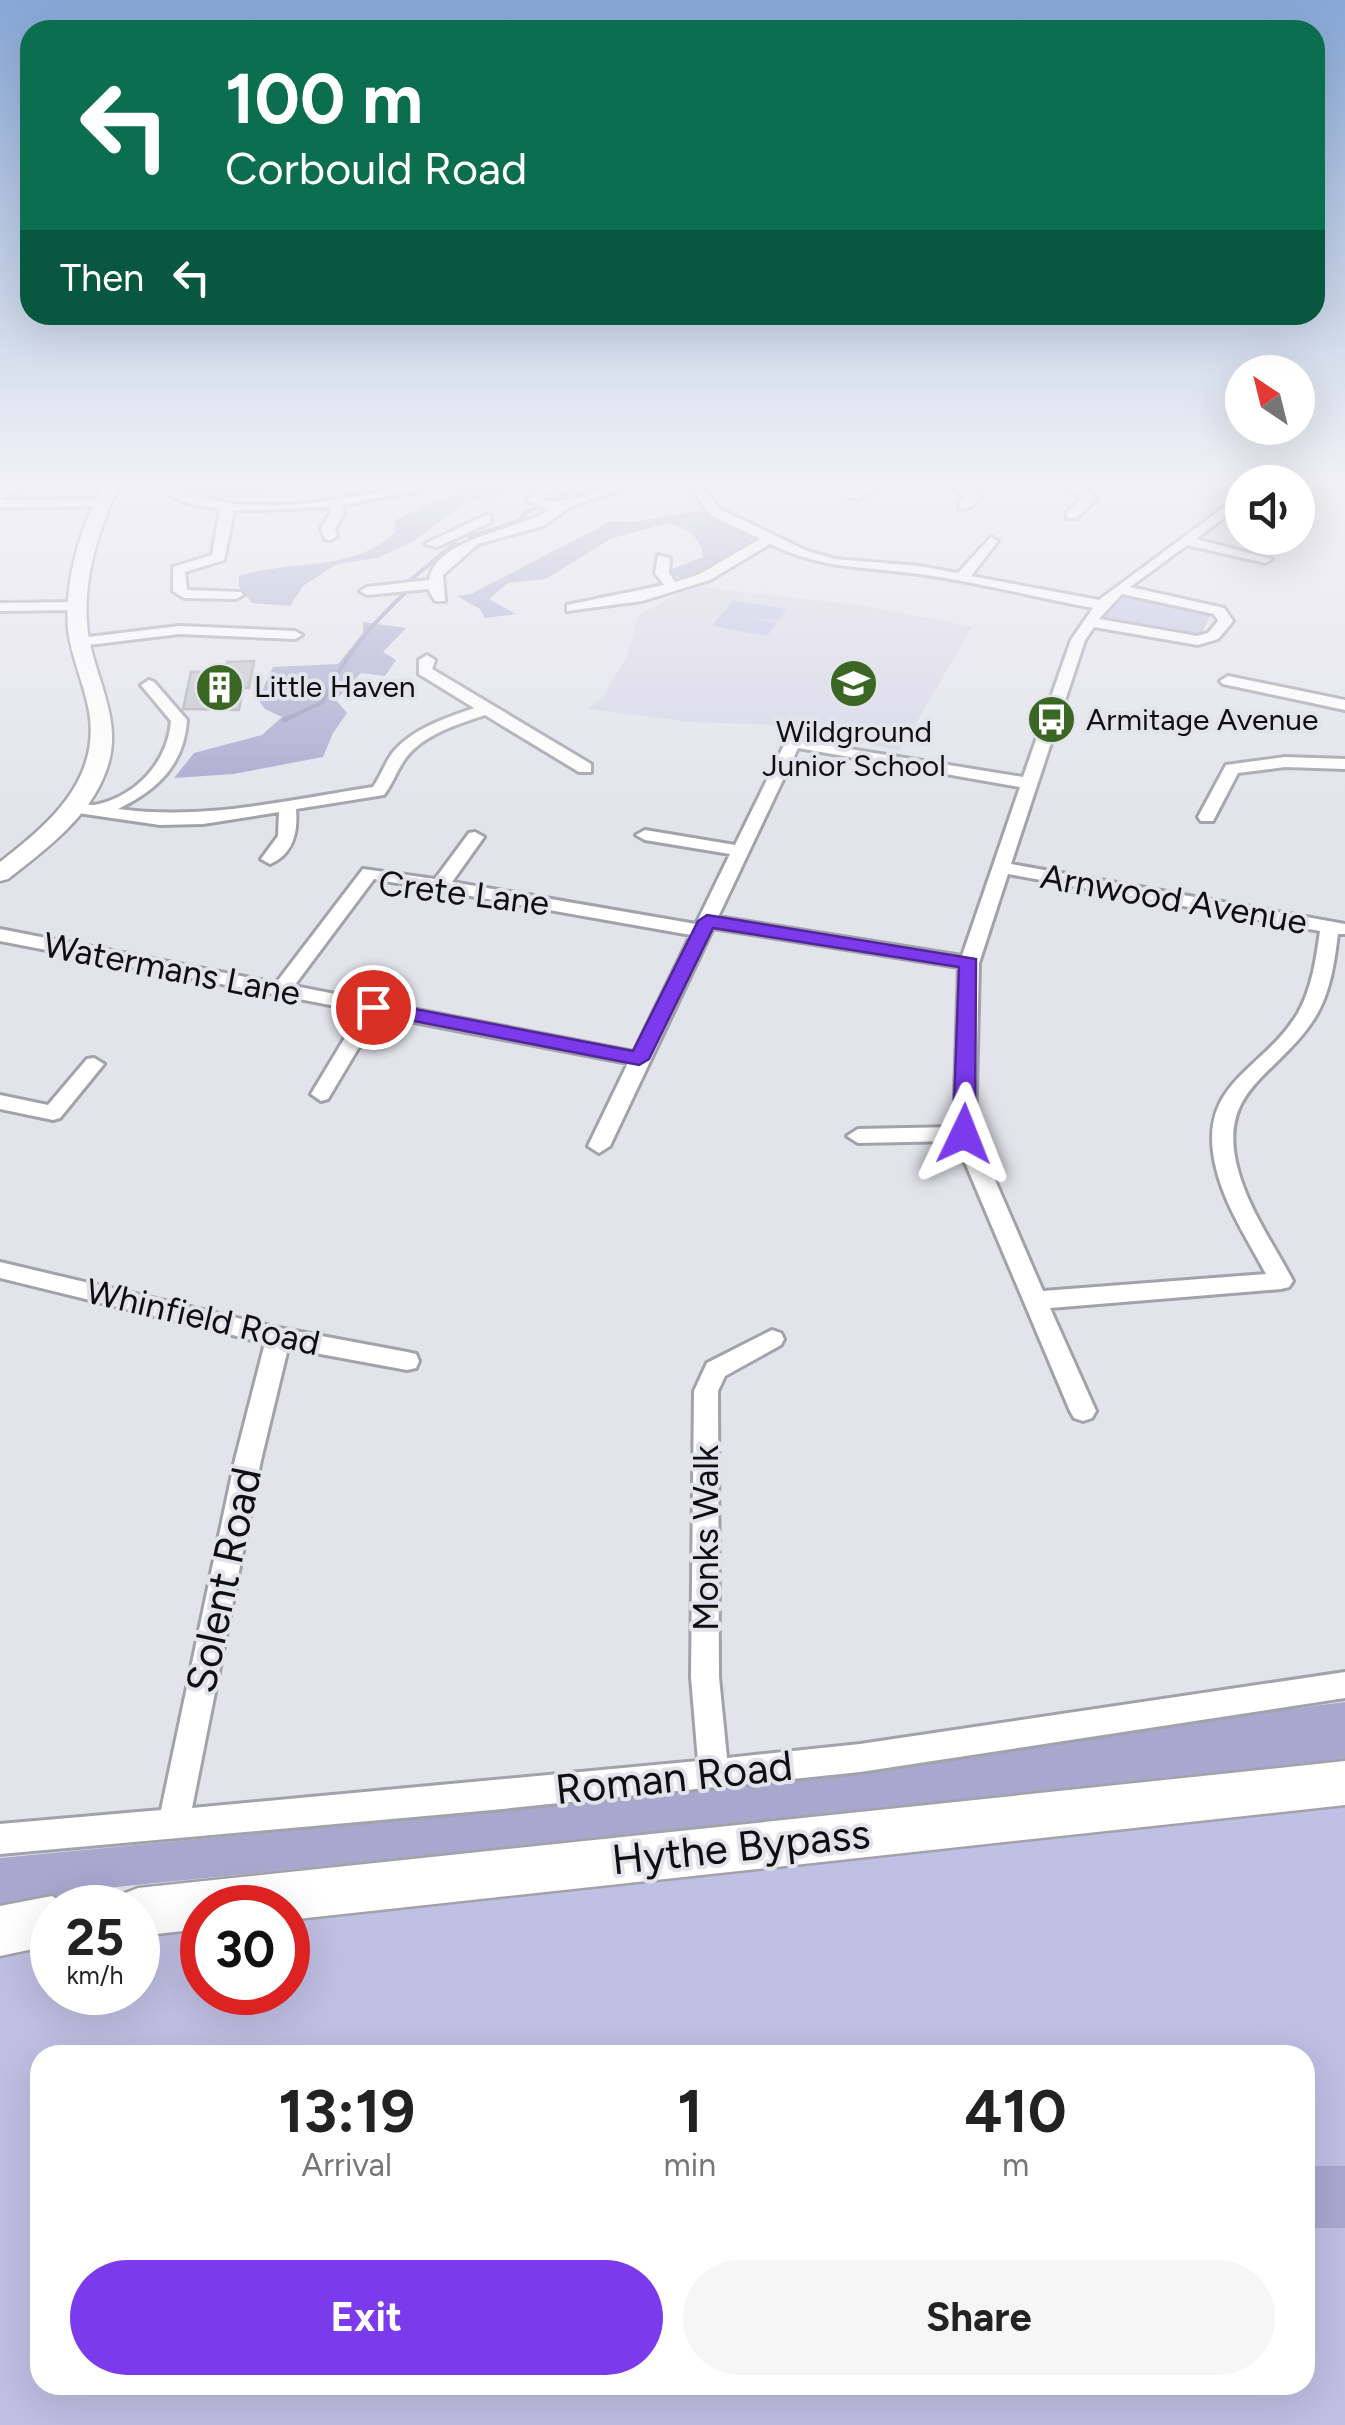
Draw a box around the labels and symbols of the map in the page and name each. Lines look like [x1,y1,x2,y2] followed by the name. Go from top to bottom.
[1225,355,1315,445] north arrow
[828,657,880,709] school or university icon: Wildground Junior School
[193,661,245,713] building icon: Little Haven
[254,668,416,705] place label: Little Haven
[1025,694,1077,746] bus stop icon: Armitage Avenue
[1086,701,1318,738] place label: Armitage Avenue
[762,713,946,784] place label: Wildground Junior School
[1037,855,1311,943] street label: Arnwood Avenue
[376,862,552,924] street label: Crete Lane
[40,923,304,1015] street label: Watermans Lane
[331,965,416,1050] pin
[912,1082,1016,1186] position arrow
[82,1270,324,1364] street label: Whinfield Road
[685,1445,727,1631] street label: Monks Walk
[175,1463,272,1697] street label: Solent Road
[553,1740,795,1815] street label: Roman Road
[609,1808,873,1885] street label: Hythe Bypass
[180,1885,310,2015] speed limit sign: 30

